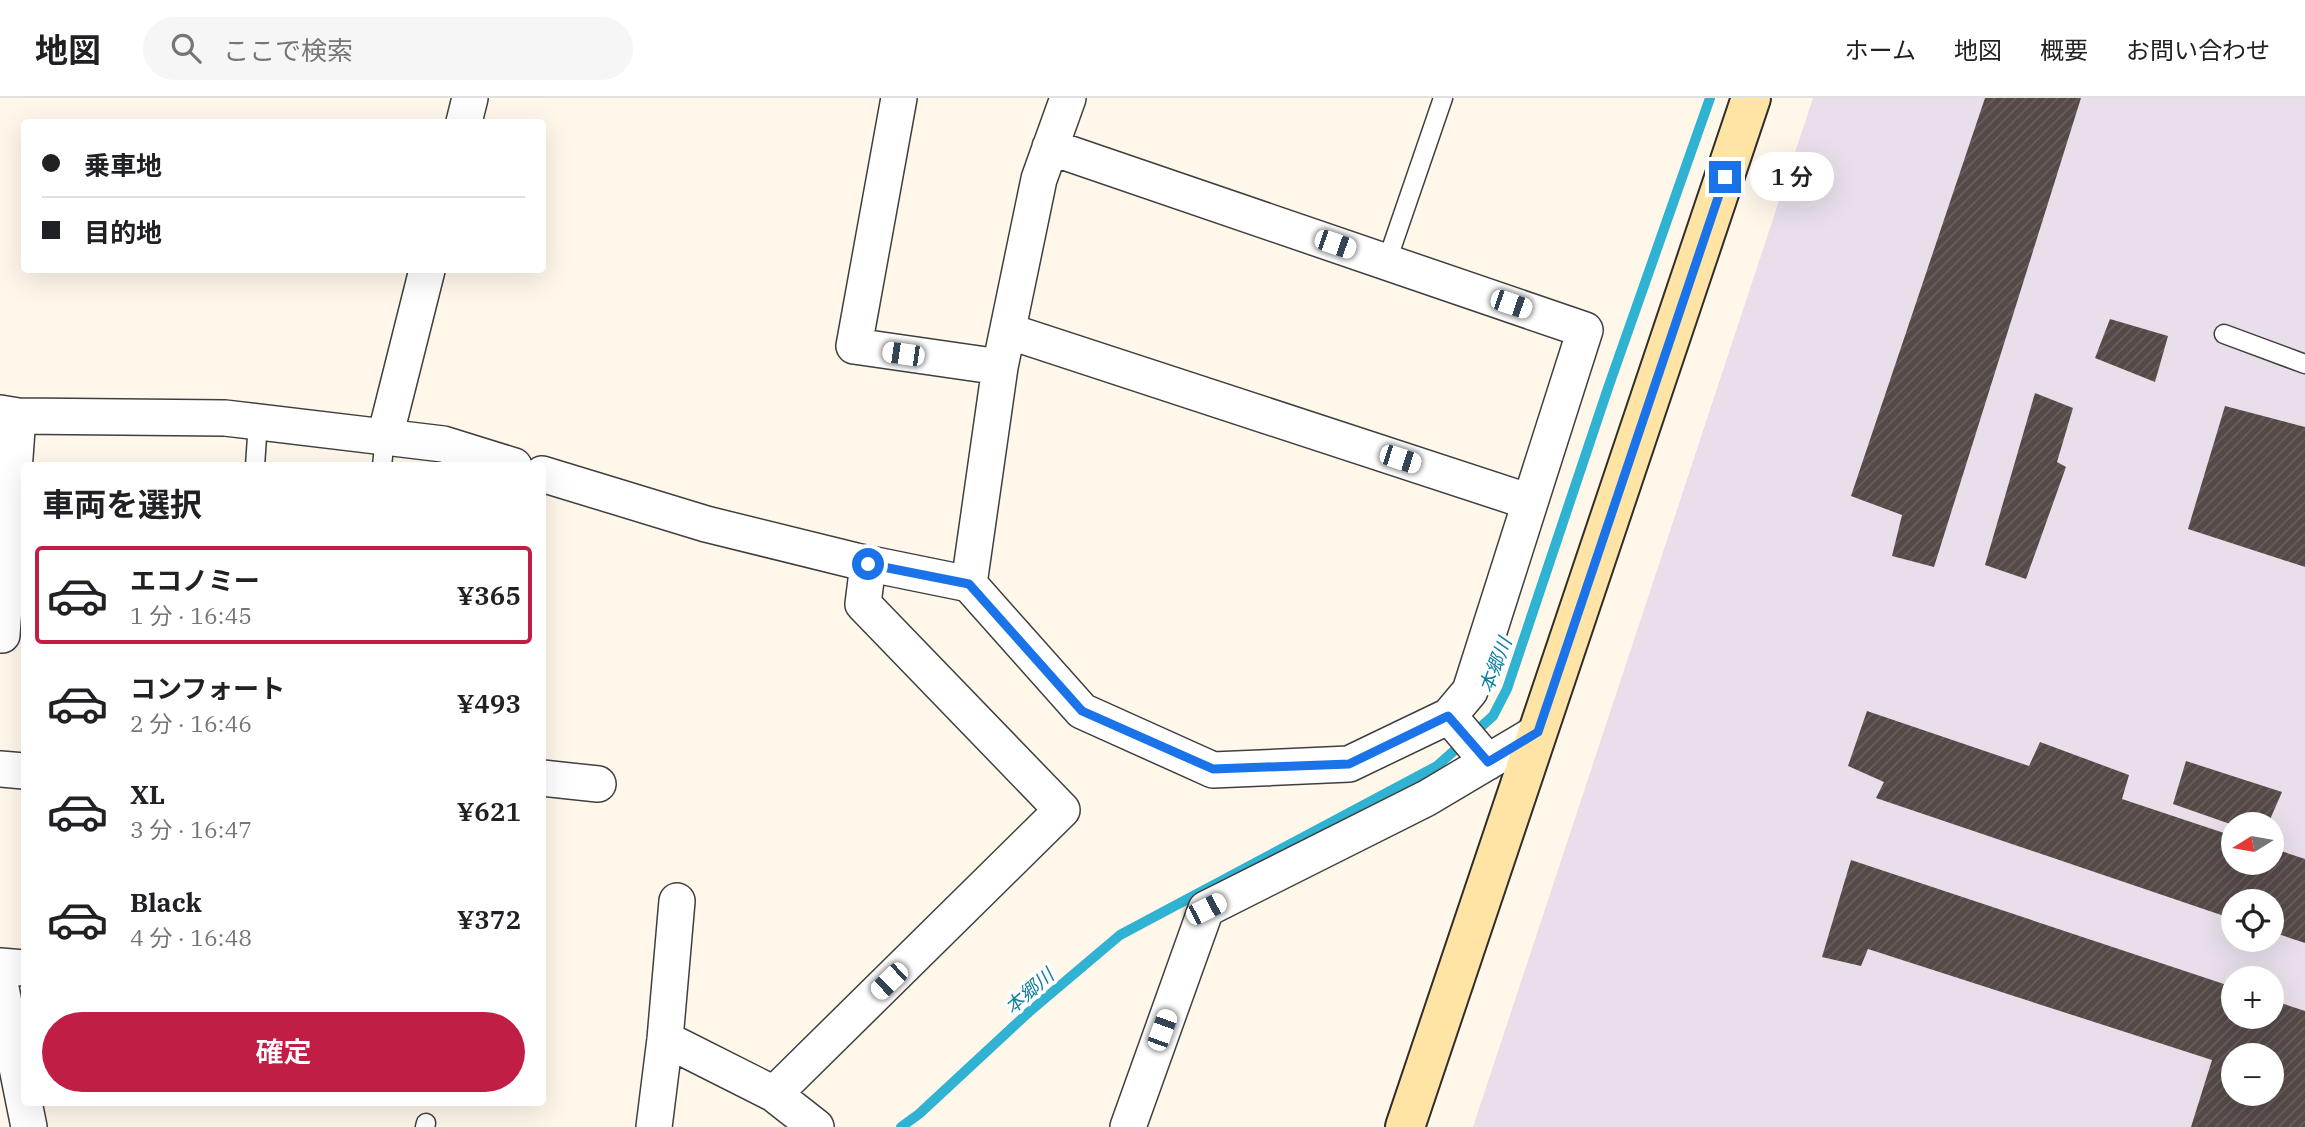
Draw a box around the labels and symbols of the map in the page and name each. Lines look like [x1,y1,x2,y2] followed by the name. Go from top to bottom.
[1750,153,1834,202] callout: 1 分
[1709,161,1741,193] route end
[1312,227,1359,261] car
[1488,287,1535,321] car
[881,341,926,367] car
[1377,443,1424,475] car
[852,548,884,580] route start
[1474,632,1517,696] water label: 本郷川
[2221,812,2284,875] north arrow
[1183,890,1230,928] car
[867,959,912,1003] car
[1000,962,1060,1019] water label: 本郷川
[1145,1007,1180,1053] car

